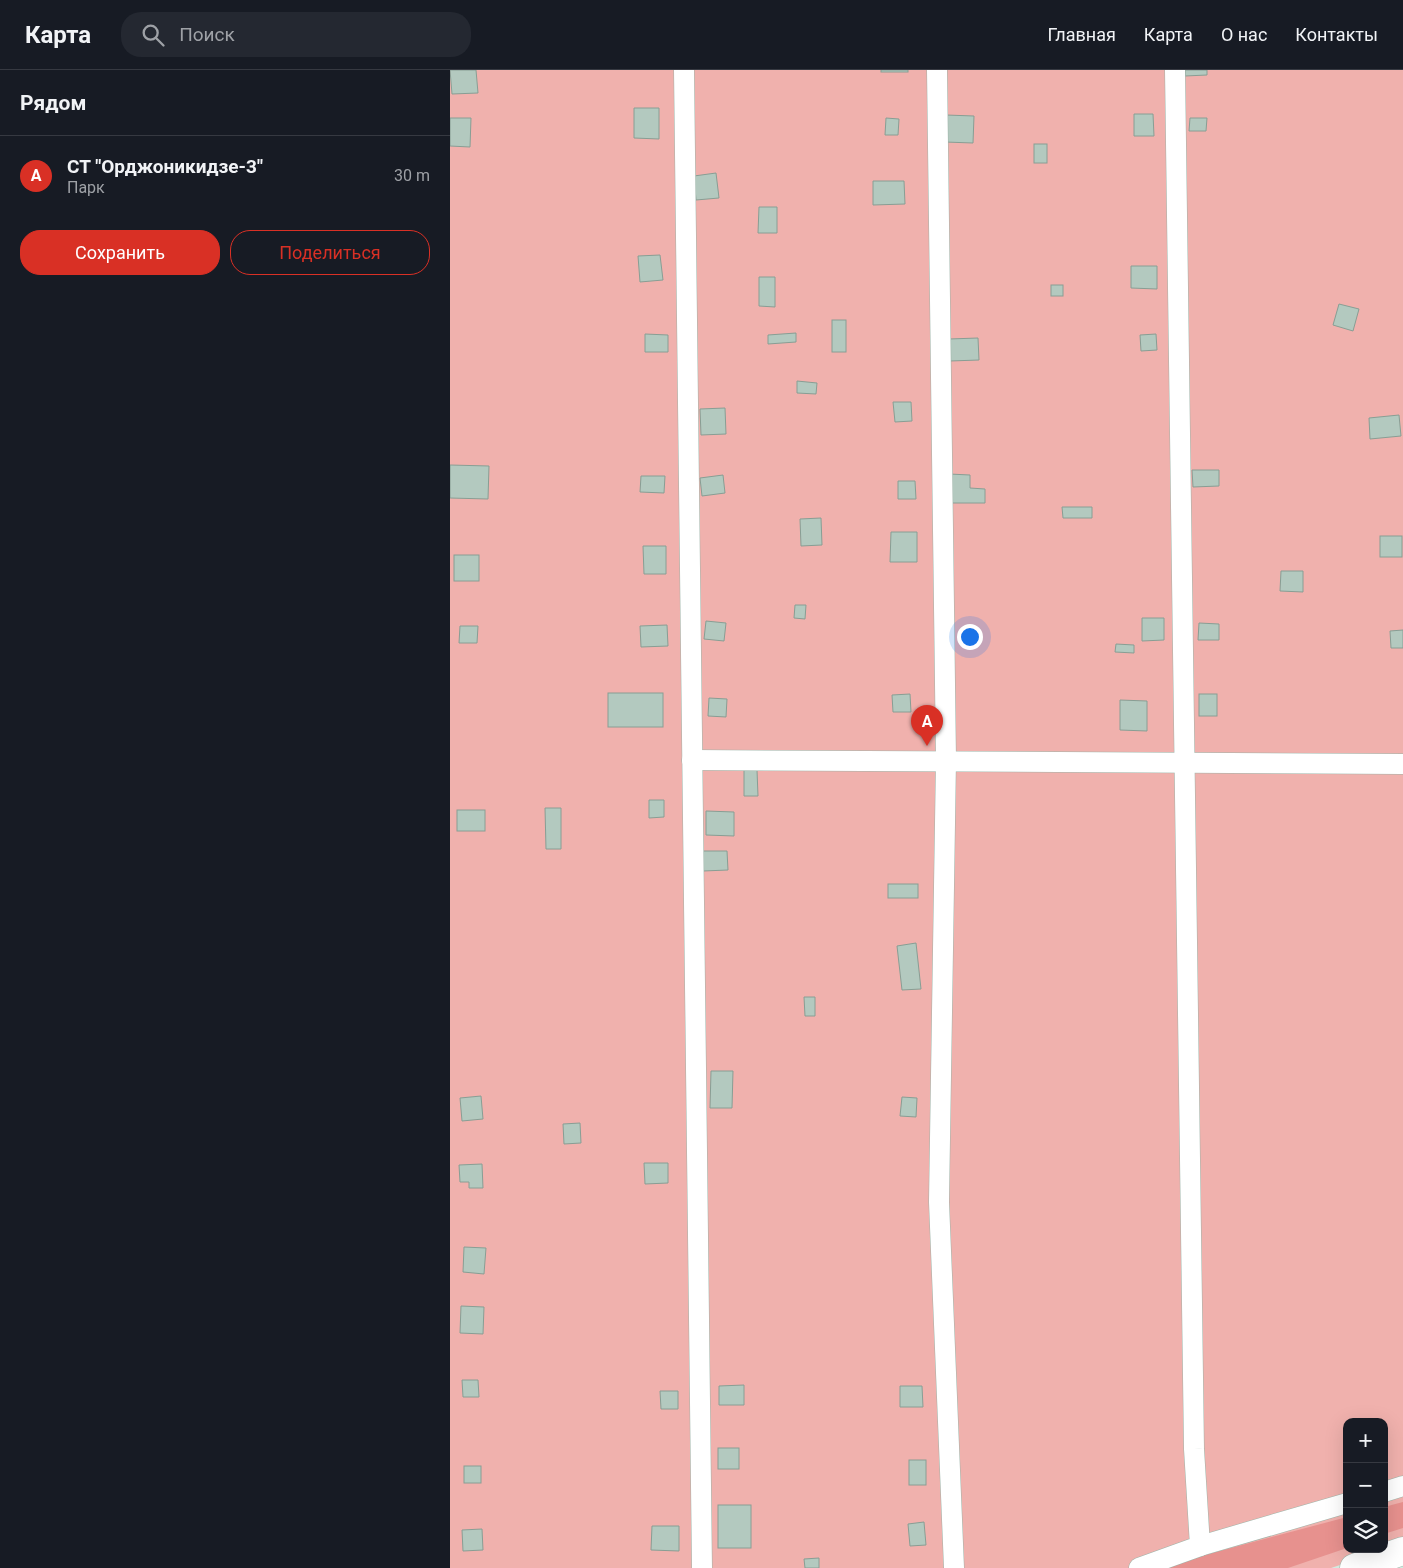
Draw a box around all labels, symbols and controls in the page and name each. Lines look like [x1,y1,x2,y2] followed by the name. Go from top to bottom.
[121,12,471,57] search box
[25,21,91,49] text: Карта
[139,21,167,49] icon: search
[179,23,235,46] text: Поиск
[1047,24,1116,45] text: Главная
[1144,24,1193,45] text: Карта
[1221,24,1267,45] text: О нас
[1295,24,1378,45] text: Контакты
[20,91,86,115] text: Рядом
[67,155,263,178] text: СТ "Орджоникидзе-3"
[31,166,41,185] text: A
[394,166,430,185] text: 30 m
[67,178,105,197] text: Парк
[20,230,220,275] button: Сохранить
[230,230,430,275] button: Поделиться
[957,624,983,650] your location
[911,705,943,746] pin: A
[1343,1418,1388,1553] map controls
[1343,1418,1388,1463] button: +
[1343,1463,1388,1508] button: −
[1343,1508,1388,1553] button: layers

